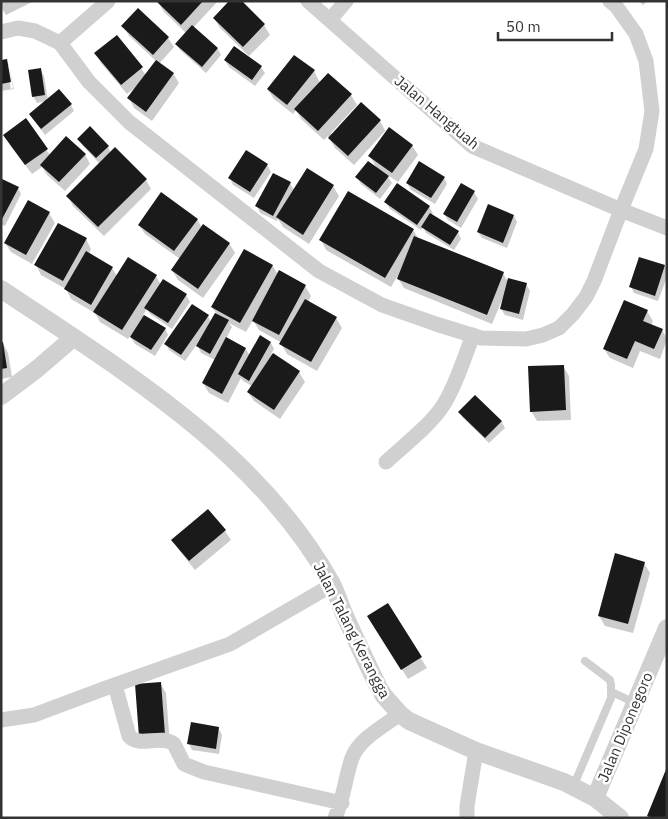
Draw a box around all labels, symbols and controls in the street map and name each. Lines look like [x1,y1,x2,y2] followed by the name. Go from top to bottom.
[498,10,612,42] scale bar
[506,17,541,36] text: 50 m
[391,71,483,153] street label: Jalan Hangtuah
[309,559,395,701] street label: Jalan Talang Kerangga
[593,669,657,785] street label: Jalan Diponegoro

